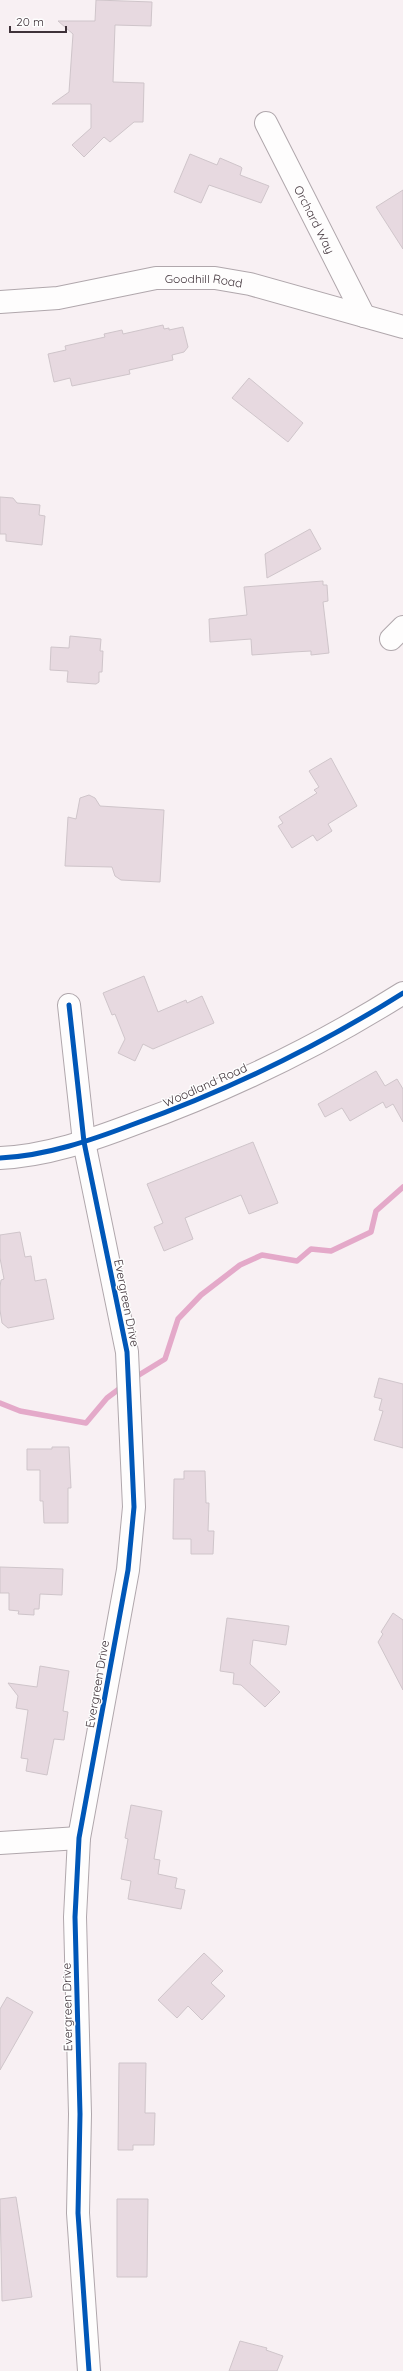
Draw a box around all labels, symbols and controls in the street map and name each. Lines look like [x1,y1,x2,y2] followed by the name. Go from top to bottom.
[10,8,66,34] scale bar
[16,14,44,29] text: 20 m
[291,183,338,256] street label: Orchard Way
[165,270,244,290] street label: Goodhill Road
[161,1060,249,1110] street label: Woodland Road
[111,1258,143,1348] street label: Evergreen Drive
[82,1639,112,1729] street label: Evergreen Drive
[59,1962,75,2051] street label: Evergreen Drive

